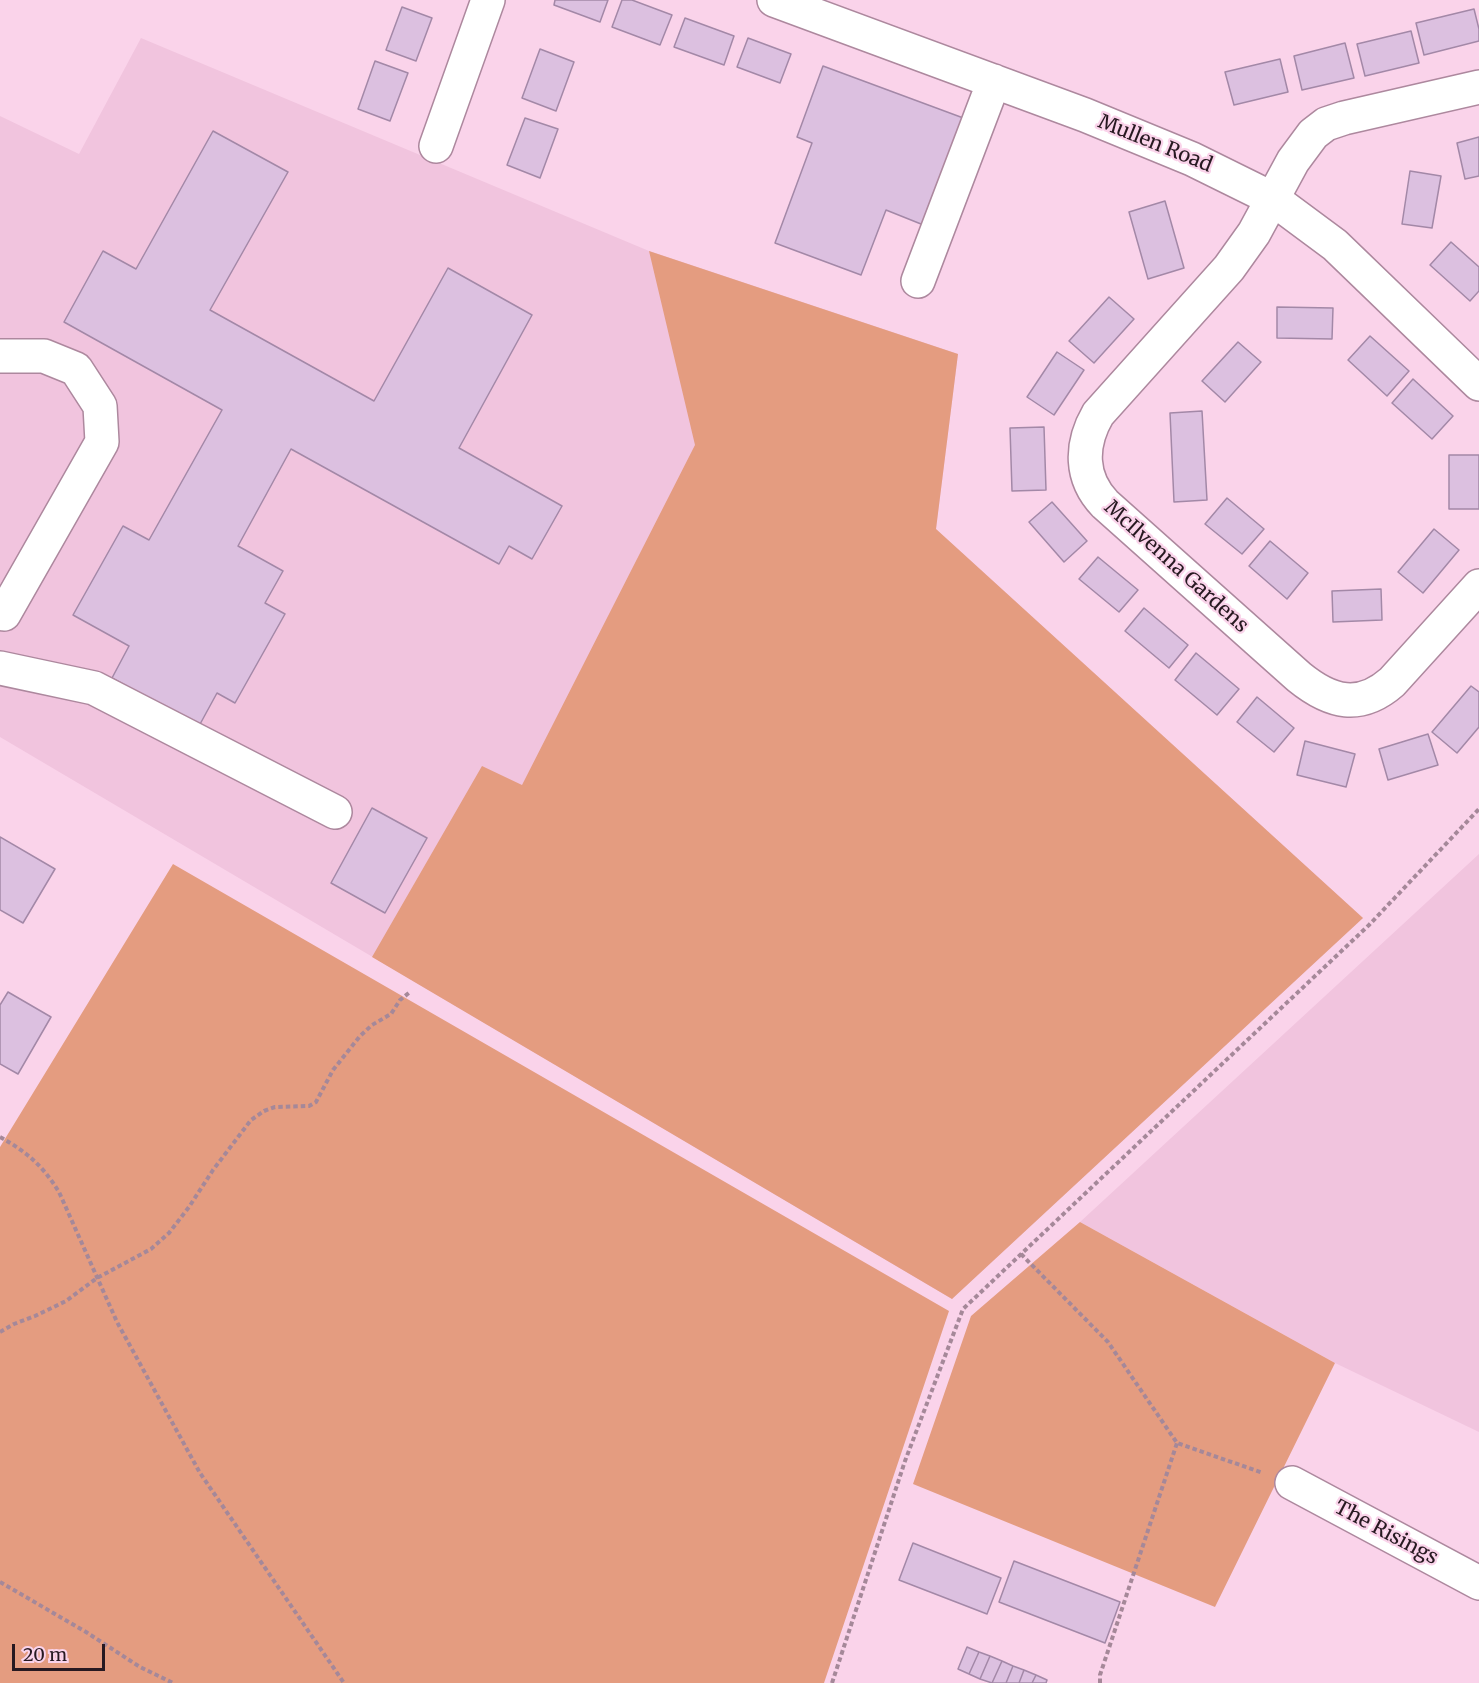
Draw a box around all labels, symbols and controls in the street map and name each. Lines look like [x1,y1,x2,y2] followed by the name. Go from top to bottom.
[1094,110,1216,178] street label: Mullen Road
[1099,496,1253,638] street label: McIlvenna Gardens
[1330,1496,1442,1570] street label: The Risings
[15,1632,108,1670] scale bar
[23,1643,67,1666] text: 20 m

